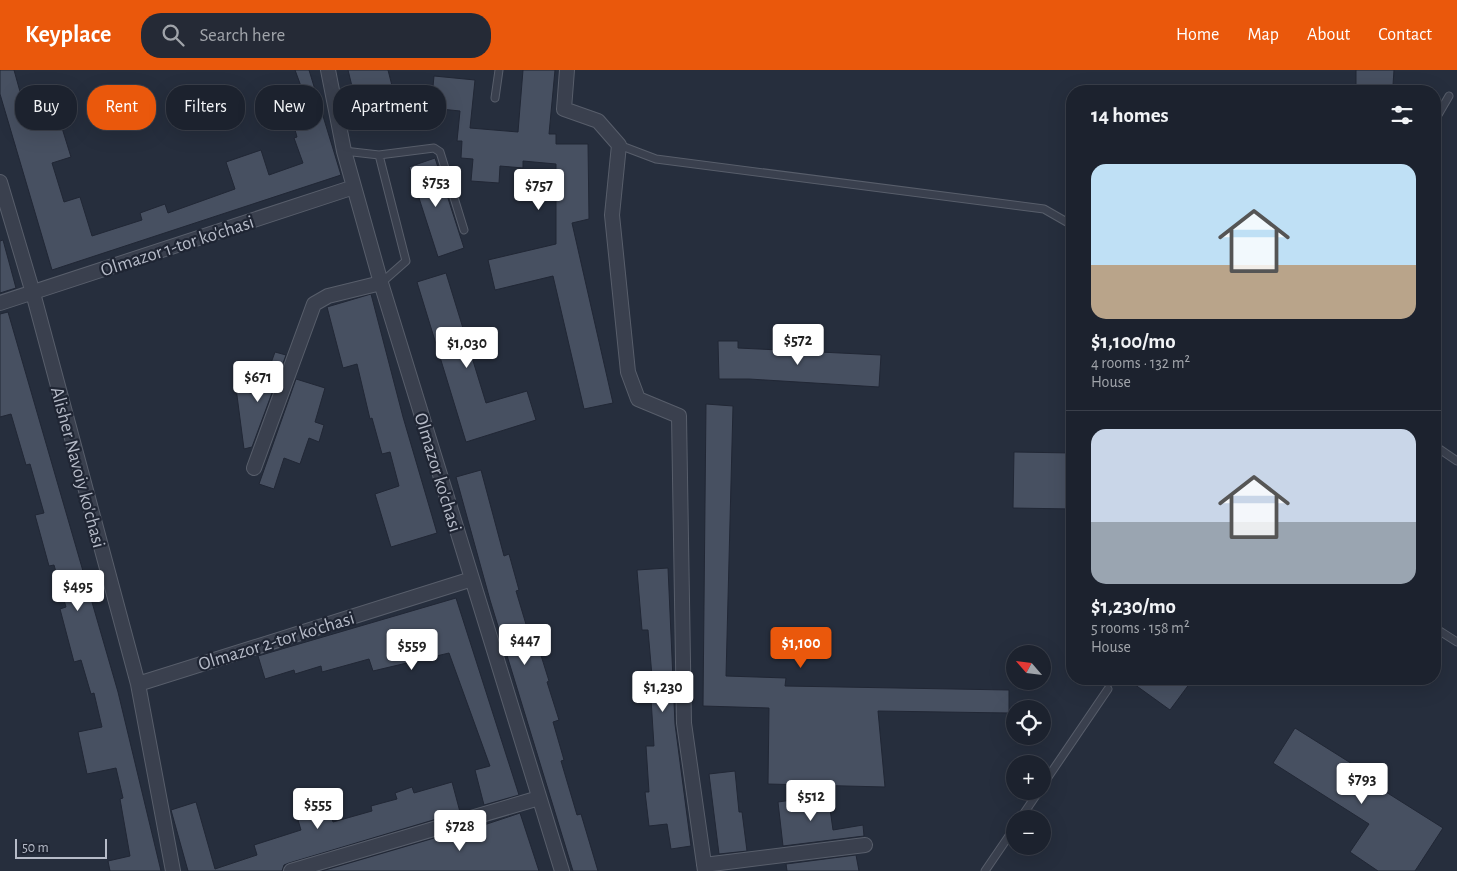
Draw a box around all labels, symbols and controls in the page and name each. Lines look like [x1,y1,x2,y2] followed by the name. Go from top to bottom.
[141,13,491,58] search box
[159,21,187,49] icon: search
[25,23,111,47] text: Keyplace
[199,26,285,45] text: Search here
[1176,26,1219,44] text: Home
[1247,26,1279,44] text: Map
[1307,26,1350,44] text: About
[1378,26,1432,44] text: Contact
[15,85,77,130] chip: Buy
[87,85,156,130] chip: Rent
[166,85,245,130] chip: Filters
[255,85,323,130] chip: New
[333,85,446,130] chip: Apartment
[1388,101,1416,129] icon: filters
[1091,105,1169,126] text: 14 homes
[406,166,466,208] pin: $753
[509,168,569,211] pin: $757
[422,174,450,190] text: $753
[525,177,553,193] text: $757
[1209,196,1299,286] icon: home
[98,213,256,280] street label: Olmazor 1-tor ko'chasi
[768,324,828,366] pin: $572
[426,326,508,369] pin: $1,030
[1091,331,1176,352] text: $1,100/mo
[784,332,812,348] text: $572
[447,335,487,351] text: $1,030
[1091,355,1190,371] text: 4 rooms · 132 m²
[228,360,288,403] pin: $671
[244,369,272,385] text: $671
[1091,374,1131,390] text: House
[47,385,108,550] street label: Alisher Navoiy ko'chasi
[410,411,465,534] street label: Olmazor ko'chasi
[1209,462,1299,552] icon: home
[48,570,108,612] pin: $495
[63,578,93,594] text: $495
[1091,596,1176,617] text: $1,230/mo
[196,609,357,674] street label: Olmazor 2-tor ko'chasi
[1091,620,1190,636] text: 5 rooms · 158 m²
[495,624,555,666] pin: $447
[760,626,842,669] pin: $1,100
[382,628,442,671] pin: $559
[510,632,540,648] text: $447
[781,635,821,651] text: $1,100
[398,637,426,653] text: $559
[1091,639,1131,655] text: House
[1006,645,1051,690] north arrow
[1006,645,1051,855] map controls
[622,670,704,713] pin: $1,230
[643,679,683,695] text: $1,230
[1006,700,1051,745] button: locate
[1006,755,1051,800] button: +
[1332,762,1392,805] pin: $793
[1348,771,1376,787] text: $793
[781,780,841,822] pin: $512
[288,788,348,830] pin: $555
[797,788,825,804] text: $512
[304,796,332,812] text: $555
[430,810,490,852] pin: $728
[1006,810,1051,855] button: −
[445,818,475,834] text: $728
[15,836,108,859] scale bar
[22,841,49,855] text: 50 m

